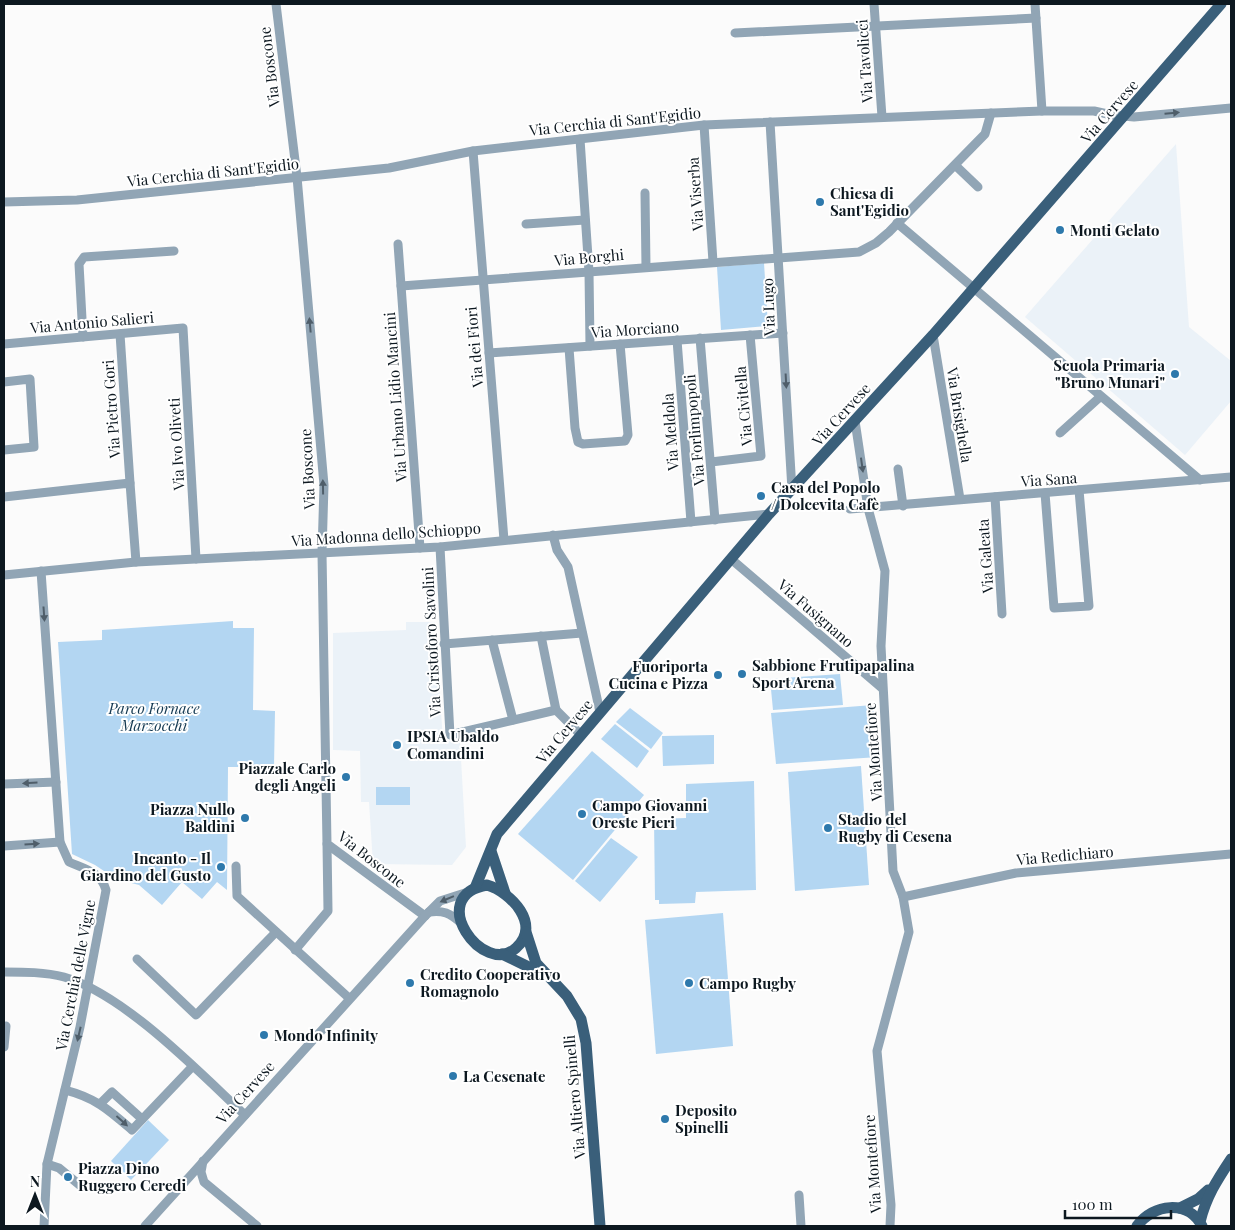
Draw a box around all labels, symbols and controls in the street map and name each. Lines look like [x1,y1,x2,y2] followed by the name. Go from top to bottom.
[851,18,877,104] street label: Via Tavolicci
[254,26,284,109] street label: Via Boscone
[1075,75,1142,148] street label: Via Cervese
[527,102,702,140] street label: Via Cerchia di Sant'Egidio
[1164,109,1180,117] one-way arrow
[125,153,300,191] street label: Via Cerchia di Sant'Egidio
[682,156,708,233] street label: Via Viserba
[830,183,909,220] place label: Chiesa di Sant'Egidio
[814,196,826,208] marker: Chiesa di Sant'Egidio
[1070,220,1160,240] place label: Monti Gelato
[1054,224,1066,236] marker: Monti Gelato
[552,244,625,270] street label: Via Borghi
[757,278,779,337] street label: Via Lugo
[460,305,488,389] street label: Via dei Fiori
[28,307,155,337] street label: Via Antonio Salieri
[379,311,411,484] street label: Via Urbano Lidio Mancini
[589,316,680,342] street label: Via Morciano
[305,317,313,333] one-way arrow
[1053,355,1165,392] place label: Scuola Primaria "Bruno Munari"
[98,358,124,460] street label: Via Pietro Gori
[730,365,757,448] street label: Via Civitella
[942,365,977,465] street label: Via Brisighella
[1169,368,1181,380] marker: Scuola Primaria "Bruno Munari"
[679,373,709,487] street label: Via Forlimpopoli
[782,374,790,390] one-way arrow
[807,378,875,450] street label: Via Cervese
[657,392,683,472] street label: Via Meldola
[164,397,188,492] street label: Via Ivo Oliveti
[295,428,319,511] street label: Via Boscone
[858,457,866,473] one-way arrow
[1019,467,1078,491] street label: Via Sana
[771,477,880,514] place label: Casa del Popolo / Dolcevita Cafè
[319,479,327,495] one-way arrow
[755,490,767,502] marker: Casa del Popolo / Dolcevita Cafè
[290,517,481,551] street label: Via Madonna dello Schioppo
[972,518,998,595] street label: Via Galeata
[417,566,445,718] street label: Via Cristoforo Savolini
[773,574,858,651] street label: Via Fusignano
[40,606,48,622] one-way arrow
[752,655,915,692] place label: Sabbione Frutipapalina Sport Arena
[608,656,708,693] place label: Fuoriporta Cucina e Pizza
[736,668,748,680] marker: Sabbione Frutipapalina Sport Arena
[712,669,724,681] marker: Fuoriporta Cucina e Pizza
[531,695,597,768] street label: Via Cervese
[107,698,200,735] park label: Parco Fornace Marzocchi
[860,702,886,803] street label: Via Montefiore
[407,726,499,763] place label: IPSIA Ubaldo Comandini
[391,739,403,751] marker: IPSIA Ubaldo Comandini
[238,758,336,795] place label: Piazzale Carlo degli Angeli
[340,771,352,783] marker: Piazzale Carlo degli Angeli
[22,779,38,787] one-way arrow
[592,795,708,832] place label: Campo Giovanni Oreste Pieri
[150,799,235,836] place label: Piazza Nullo Baldini
[576,808,588,820] marker: Campo Giovanni Oreste Pieri
[838,809,952,846] place label: Stadio del Rugby di Cesena
[239,812,251,824] marker: Piazza Nullo Baldini
[822,822,834,834] marker: Stadio del Rugby di Cesena
[333,826,410,892] street label: Via Boscone
[24,839,40,847] one-way arrow
[1015,841,1114,869] street label: Via Redichiaro
[80,848,211,885] place label: Incanto - Il Giardino del Gusto
[215,861,227,873] marker: Incanto - Il Giardino del Gusto
[439,894,454,903] one-way arrow
[50,898,99,1053] street label: Via Cerchia delle Vigne
[420,964,560,1001] place label: Credito Cooperativo Romagnolo
[699,973,796,993] place label: Campo Rugby
[404,977,416,989] marker: Credito Cooperativo Romagnolo
[683,977,695,989] marker: Campo Rugby
[274,1025,378,1045] place label: Mondo Infinity
[75,1026,83,1041] one-way arrow
[258,1029,270,1041] marker: Mondo Infinity
[559,1034,589,1161] street label: Via Altiero Spinelli
[211,1056,279,1128] street label: Via Cervese
[463,1066,546,1086] place label: La Cesenate
[447,1070,459,1082] marker: La Cesenate
[675,1100,737,1137] place label: Deposito Spinelli
[659,1113,671,1125] marker: Deposito Spinelli
[859,1114,885,1215] street label: Via Montefiore
[115,1116,128,1127] one-way arrow
[78,1158,186,1195] place label: Piazza Dino Ruggero Ceredi
[10,1170,60,1220] north arrow
[62,1171,74,1183] marker: Piazza Dino Ruggero Ceredi
[30,1172,40,1191] text: N
[1065,1188,1171,1220] scale bar
[1072,1194,1113,1214] text: 100 m

